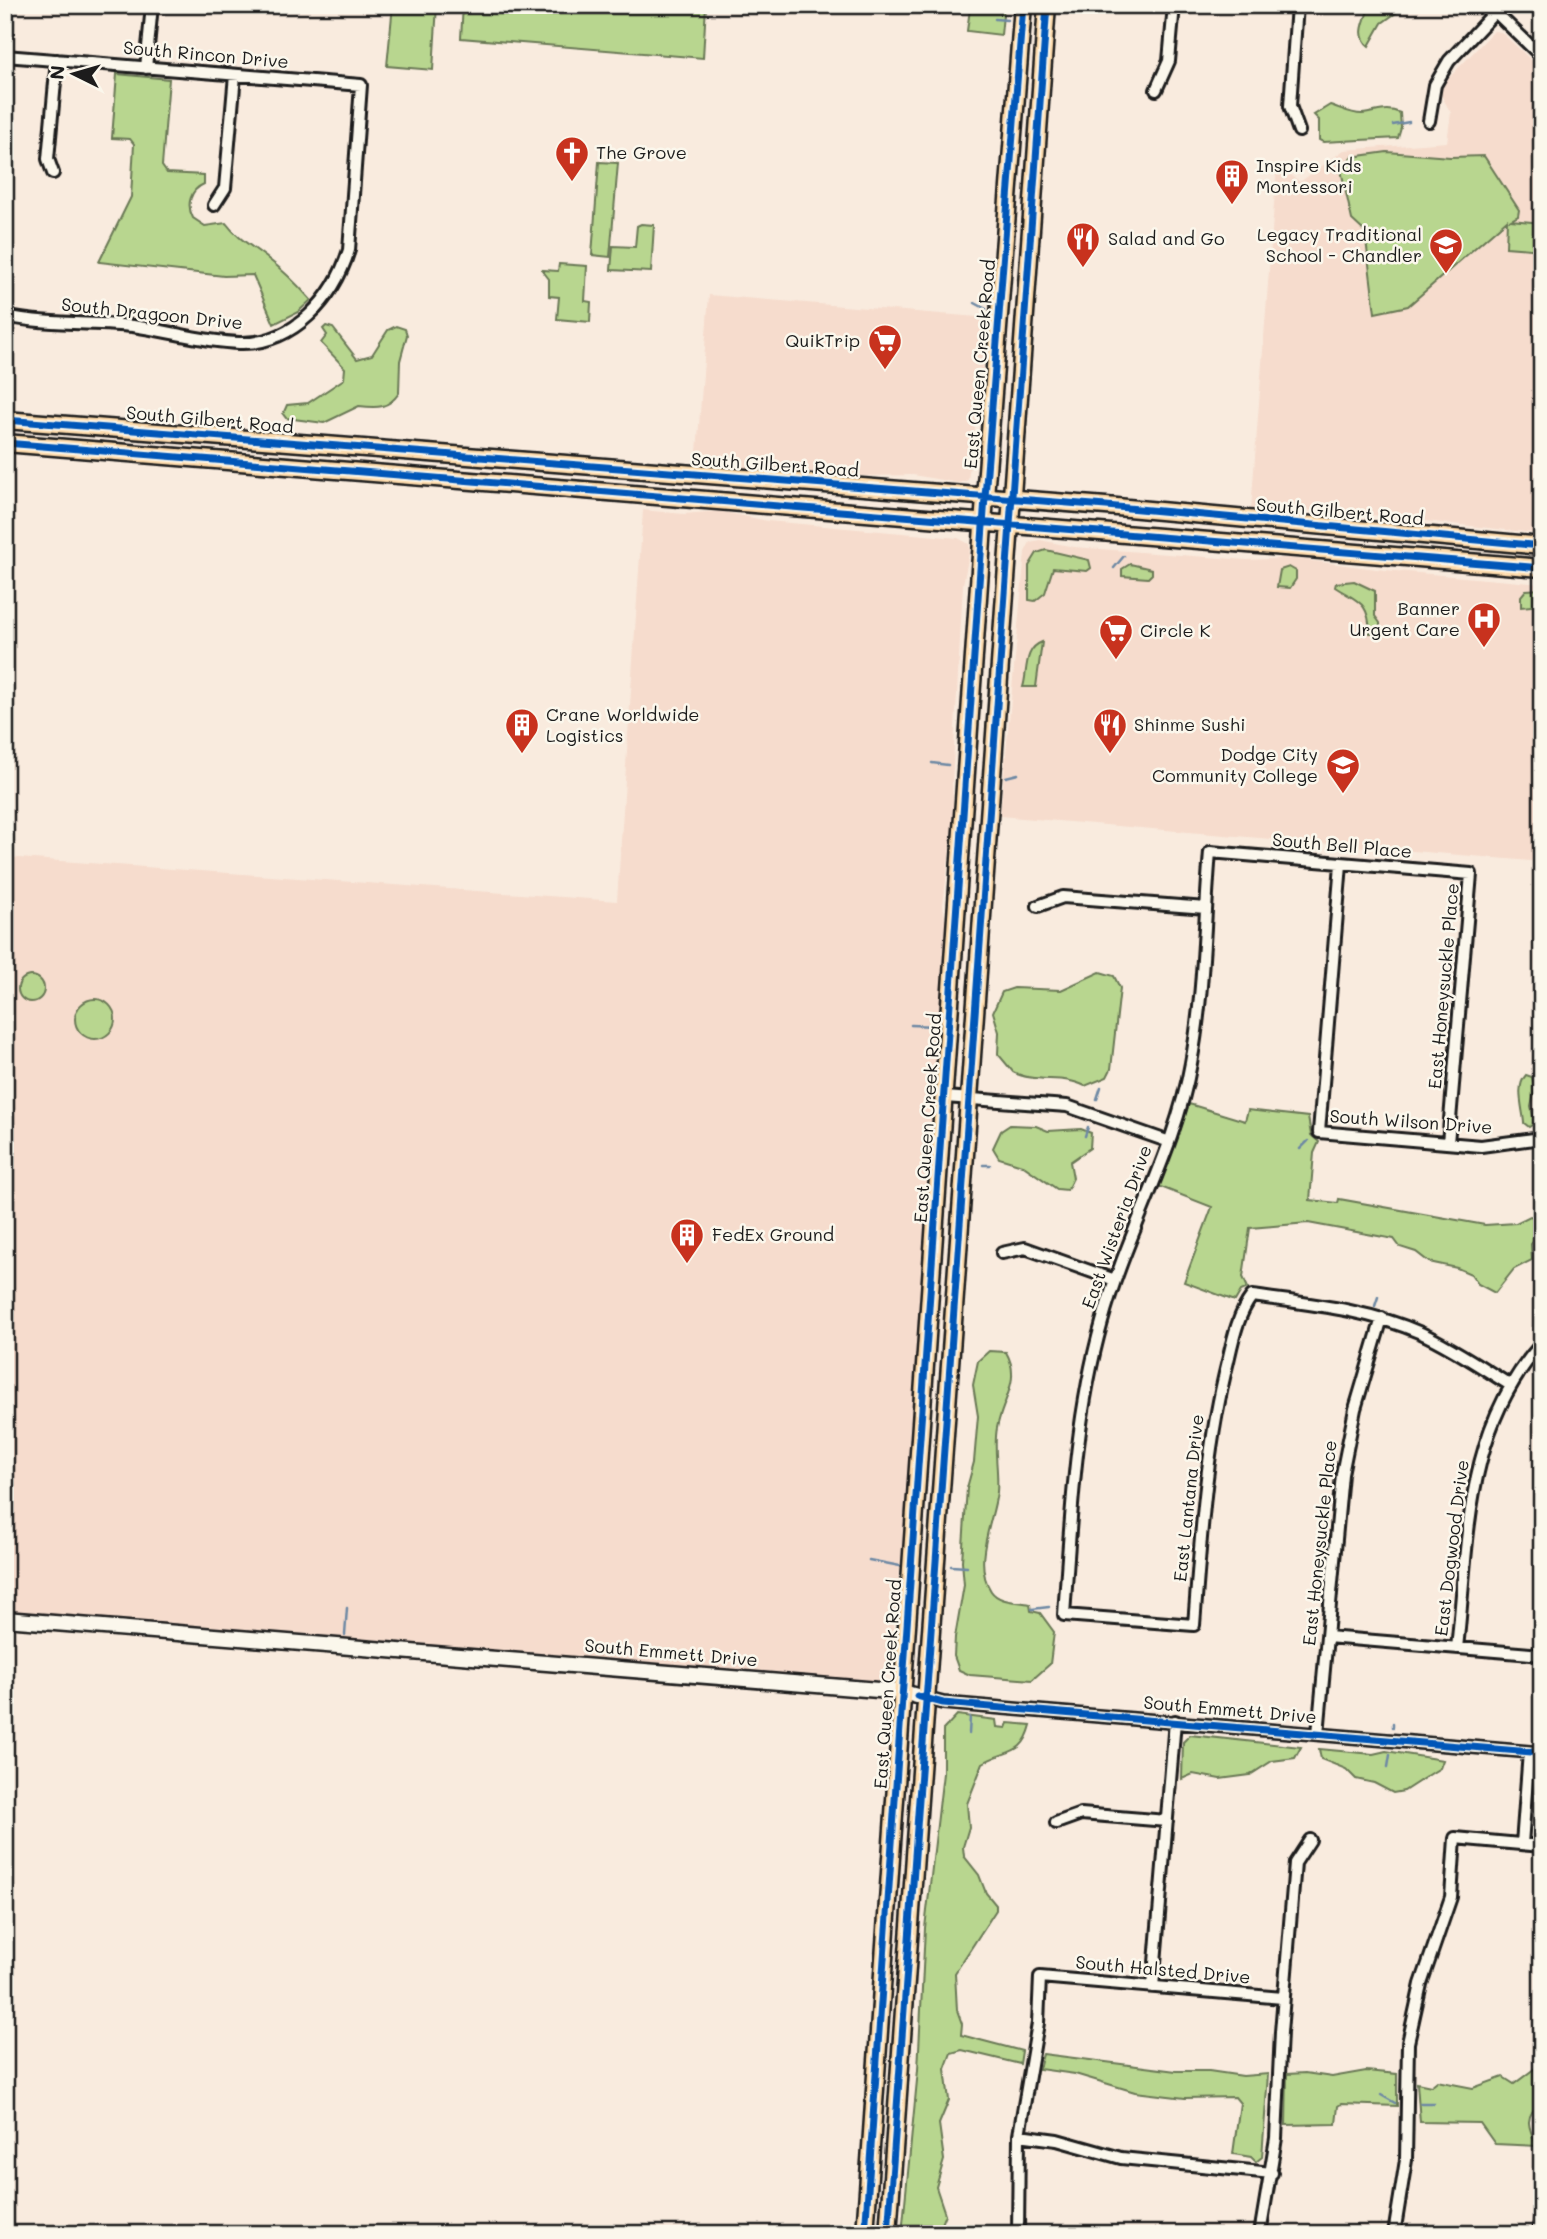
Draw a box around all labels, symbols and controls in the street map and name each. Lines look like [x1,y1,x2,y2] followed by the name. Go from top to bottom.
[122,35,290,73] street label: South Rincon Drive
[38,38,108,108] north arrow
[43,64,70,81] text: N
[553,134,591,183] church icon: The Grove
[596,140,687,164] place label: The Grove
[1256,153,1362,198] place label: Inspire Kids Montessori
[1213,157,1251,206] building icon: Inspire Kids Montessori
[1064,220,1102,269] restaurant icon: Salad and Go
[1257,222,1422,267] place label: Legacy Traditional School - Chandler
[1108,226,1225,250] place label: Salad and Go
[1427,226,1465,275] school or university icon: Legacy Traditional School - Chandler
[958,258,1000,470] street label: East Queen Creek Road
[60,292,244,334] street label: South Dragoon Drive
[866,322,904,371] supermarket icon: QuikTrip
[785,328,860,352] place label: QuikTrip
[125,400,295,438] street label: South Gilbert Road
[690,446,860,482] street label: South Gilbert Road
[1255,492,1425,530] street label: South Gilbert Road
[1349,596,1460,641] place label: Banner Urgent Care
[1465,600,1503,649] hospital icon: Banner Urgent Care
[1097,612,1135,661] supermarket icon: Circle K
[1140,618,1210,642] place label: Circle K
[546,702,699,747] place label: Crane Worldwide Logistics
[503,706,541,755] building icon: Crane Worldwide Logistics
[1091,706,1129,755] restaurant icon: Shinme Sushi
[1134,712,1245,736] place label: Shinme Sushi
[1152,742,1318,787] place label: Dodge City Community College
[1324,746,1362,795] school or university icon: Dodge City Community College
[1271,827,1413,863] street label: South Bell Place
[1422,882,1464,1090] street label: East Honeysuckle Place
[908,1012,946,1224] street label: East Queen Creek Road
[1329,1103,1493,1139] street label: South Wilson Drive
[1075,1142,1157,1312] street label: East Wisteria Drive
[668,1216,706,1265] building icon: FedEx Ground
[712,1222,834,1246] place label: FedEx Ground
[1167,1413,1209,1583] street label: East Lantana Drive
[1296,1439,1342,1647] street label: East Honeysuckle Place
[1428,1458,1474,1637] street label: East Dogwood Drive
[868,1578,906,1790] street label: East Queen Creek Road
[583,1632,759,1672] street label: South Emmett Drive
[1142,1689,1318,1729] street label: South Emmett Drive
[1075,1949,1252,1989] street label: South Halsted Drive

